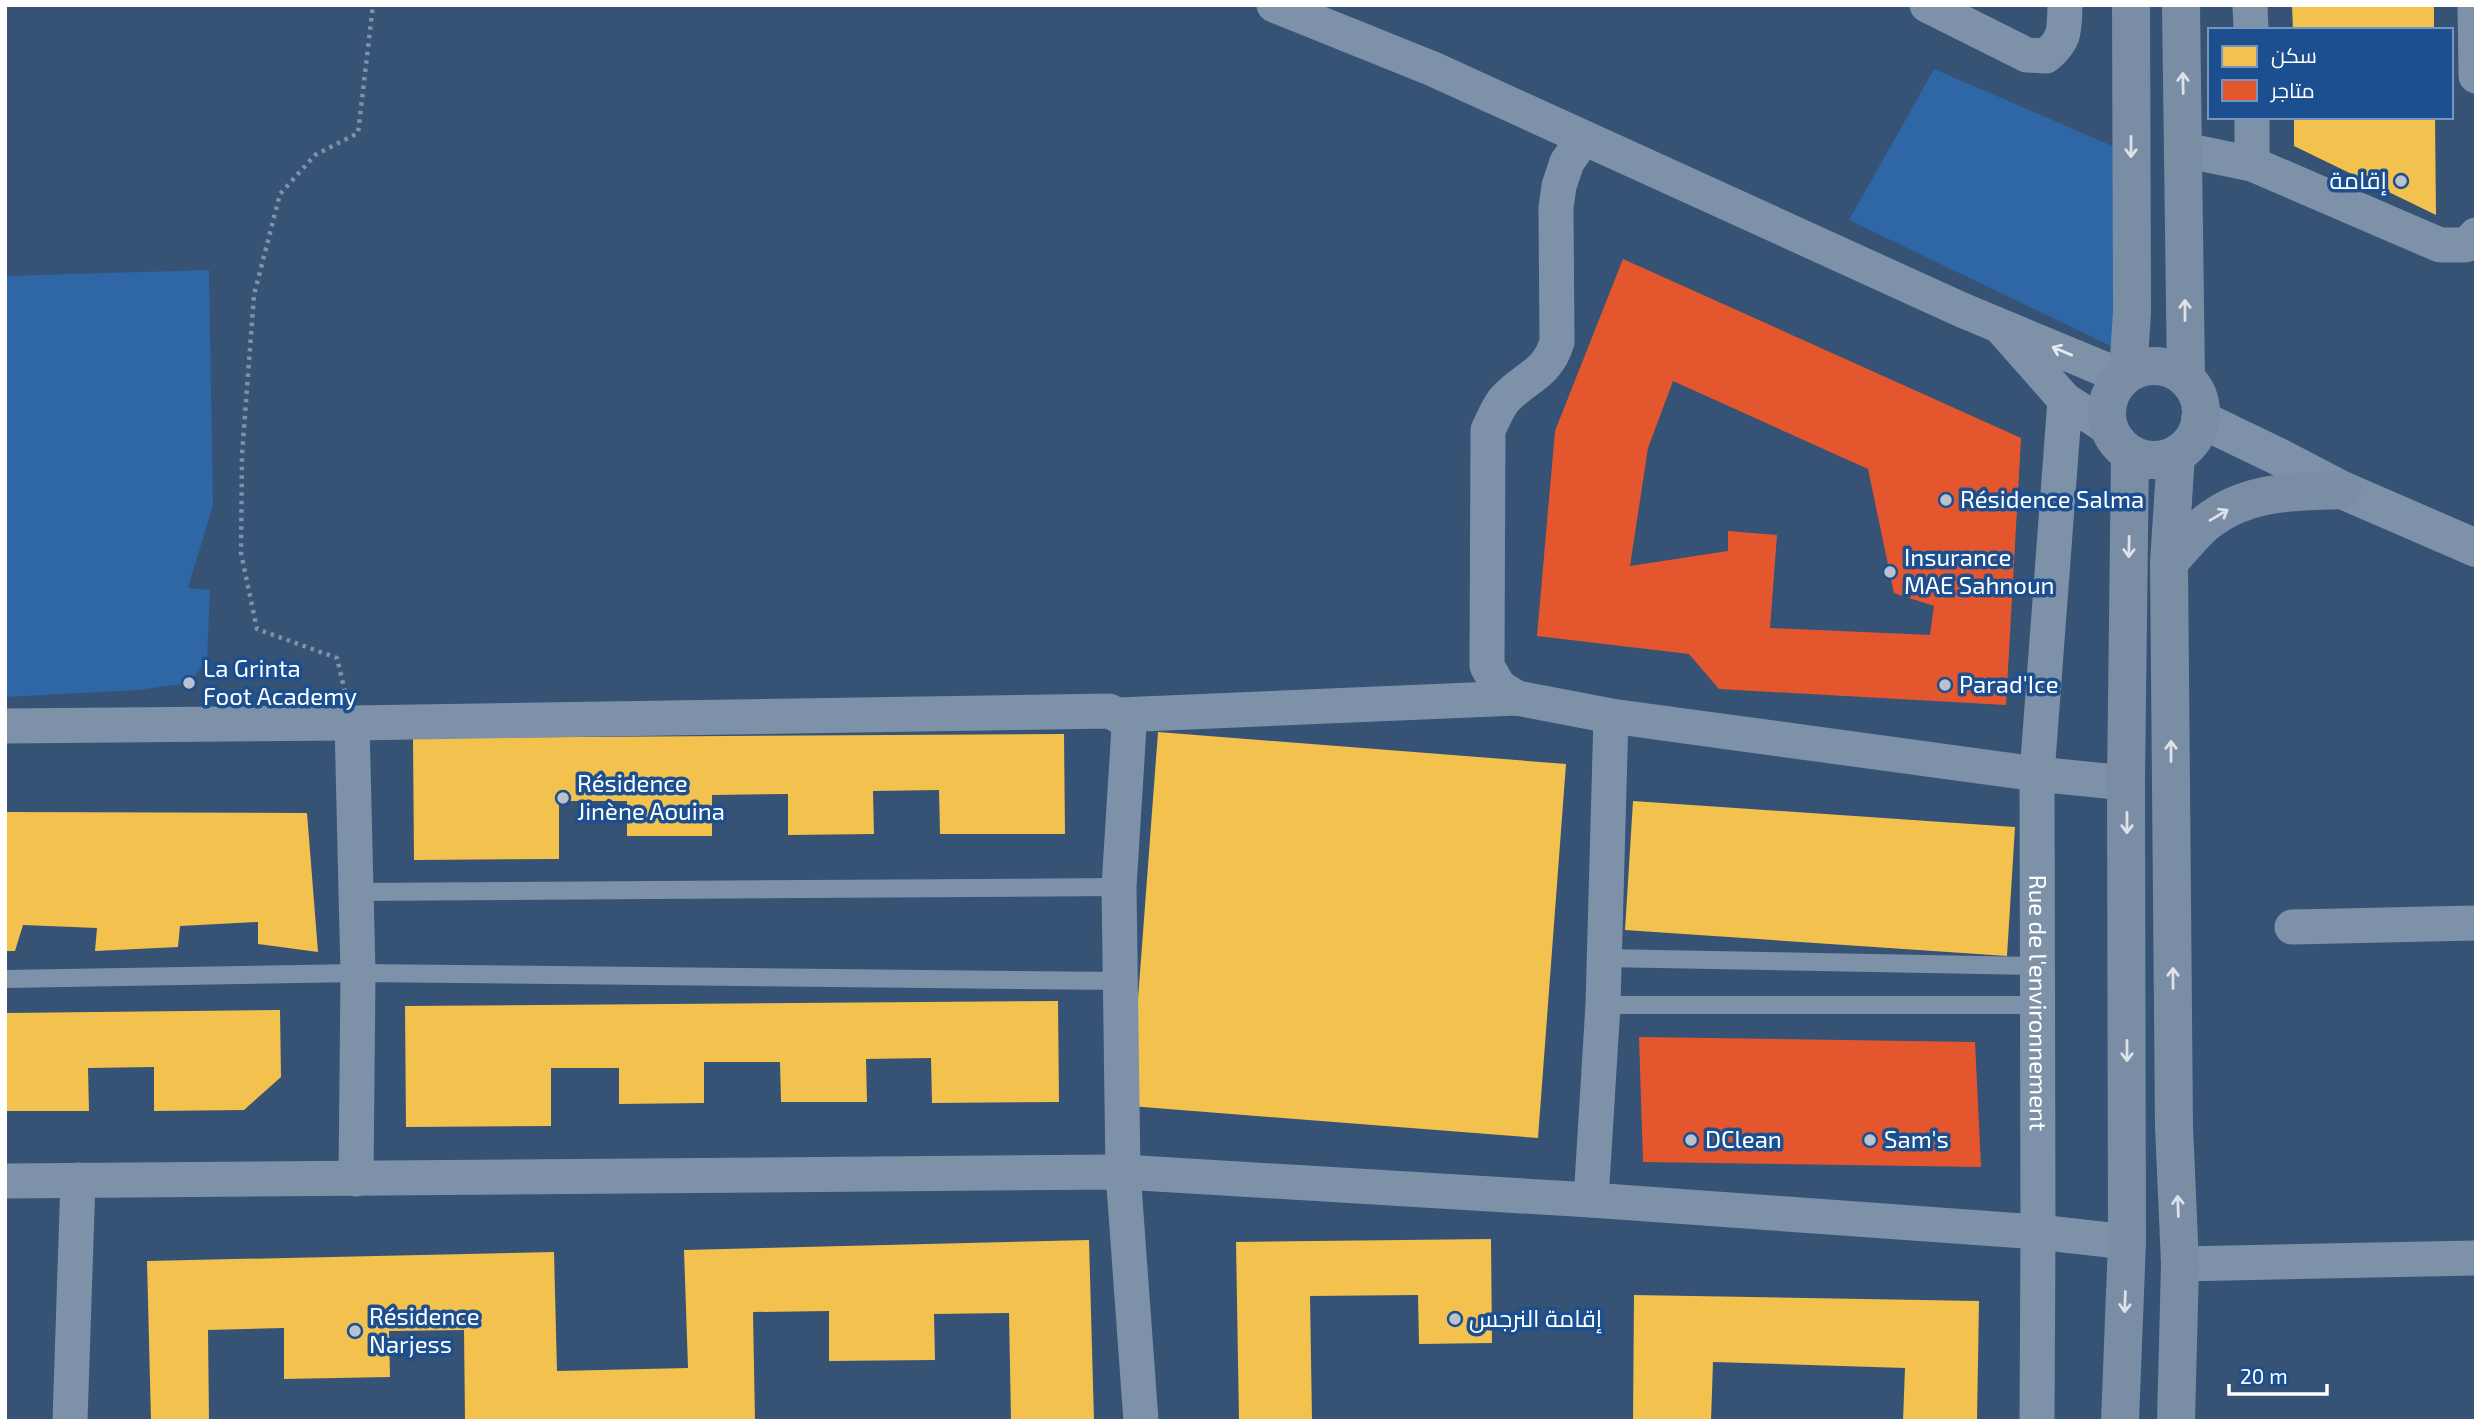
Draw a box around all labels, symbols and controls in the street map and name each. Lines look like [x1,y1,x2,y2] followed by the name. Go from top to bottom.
[2208,28,2453,119] legend
[2271,42,2317,69] text: سكن
[2176,72,2190,95] one-way arrow
[2270,77,2315,103] text: متاجر
[2124,135,2138,158] one-way arrow
[2330,165,2387,196] place label: إقامة
[2393,173,2409,189] marker: إقامة
[2178,299,2192,322] one-way arrow
[2051,344,2073,357] one-way arrow
[1960,484,2144,513] place label: Résidence Salma
[1938,492,1954,508] marker: Résidence Salma
[2208,508,2228,522] one-way arrow
[2122,535,2136,558] one-way arrow
[1904,542,2055,599] place label: Insurance MAE Sahnoun
[1882,564,1898,580] marker: Insurance MAE Sahnoun
[203,653,357,710] place label: La Grinta Foot Academy
[1959,669,2059,698] place label: Parad'Ice
[181,675,197,691] marker: La Grinta Foot Academy
[1937,677,1953,693] marker: Parad'Ice
[2164,739,2178,762] one-way arrow
[577,768,725,825] place label: Résidence Jinène Aouina
[555,790,571,806] marker: Résidence Jinène Aouina
[2120,811,2133,834] one-way arrow
[2024,875,2054,1131] street label: Rue de l'environnement
[2166,967,2180,990] one-way arrow
[2120,1039,2134,1062] one-way arrow
[1705,1124,1782,1153] place label: DClean
[1884,1124,1949,1153] place label: Sam's
[1683,1132,1699,1148] marker: DClean
[1862,1132,1878,1148] marker: Sam's
[2171,1194,2184,1217] one-way arrow
[2119,1291,2132,1314] one-way arrow
[369,1301,480,1358] place label: Résidence Narjess
[1469,1303,1602,1334] place label: إقامة النرجس
[1447,1311,1463,1327] marker: إقامة النرجس
[347,1323,363,1339] marker: Résidence Narjess
[2229,1352,2327,1396] scale bar
[2240,1363,2288,1388] text: 20 m

